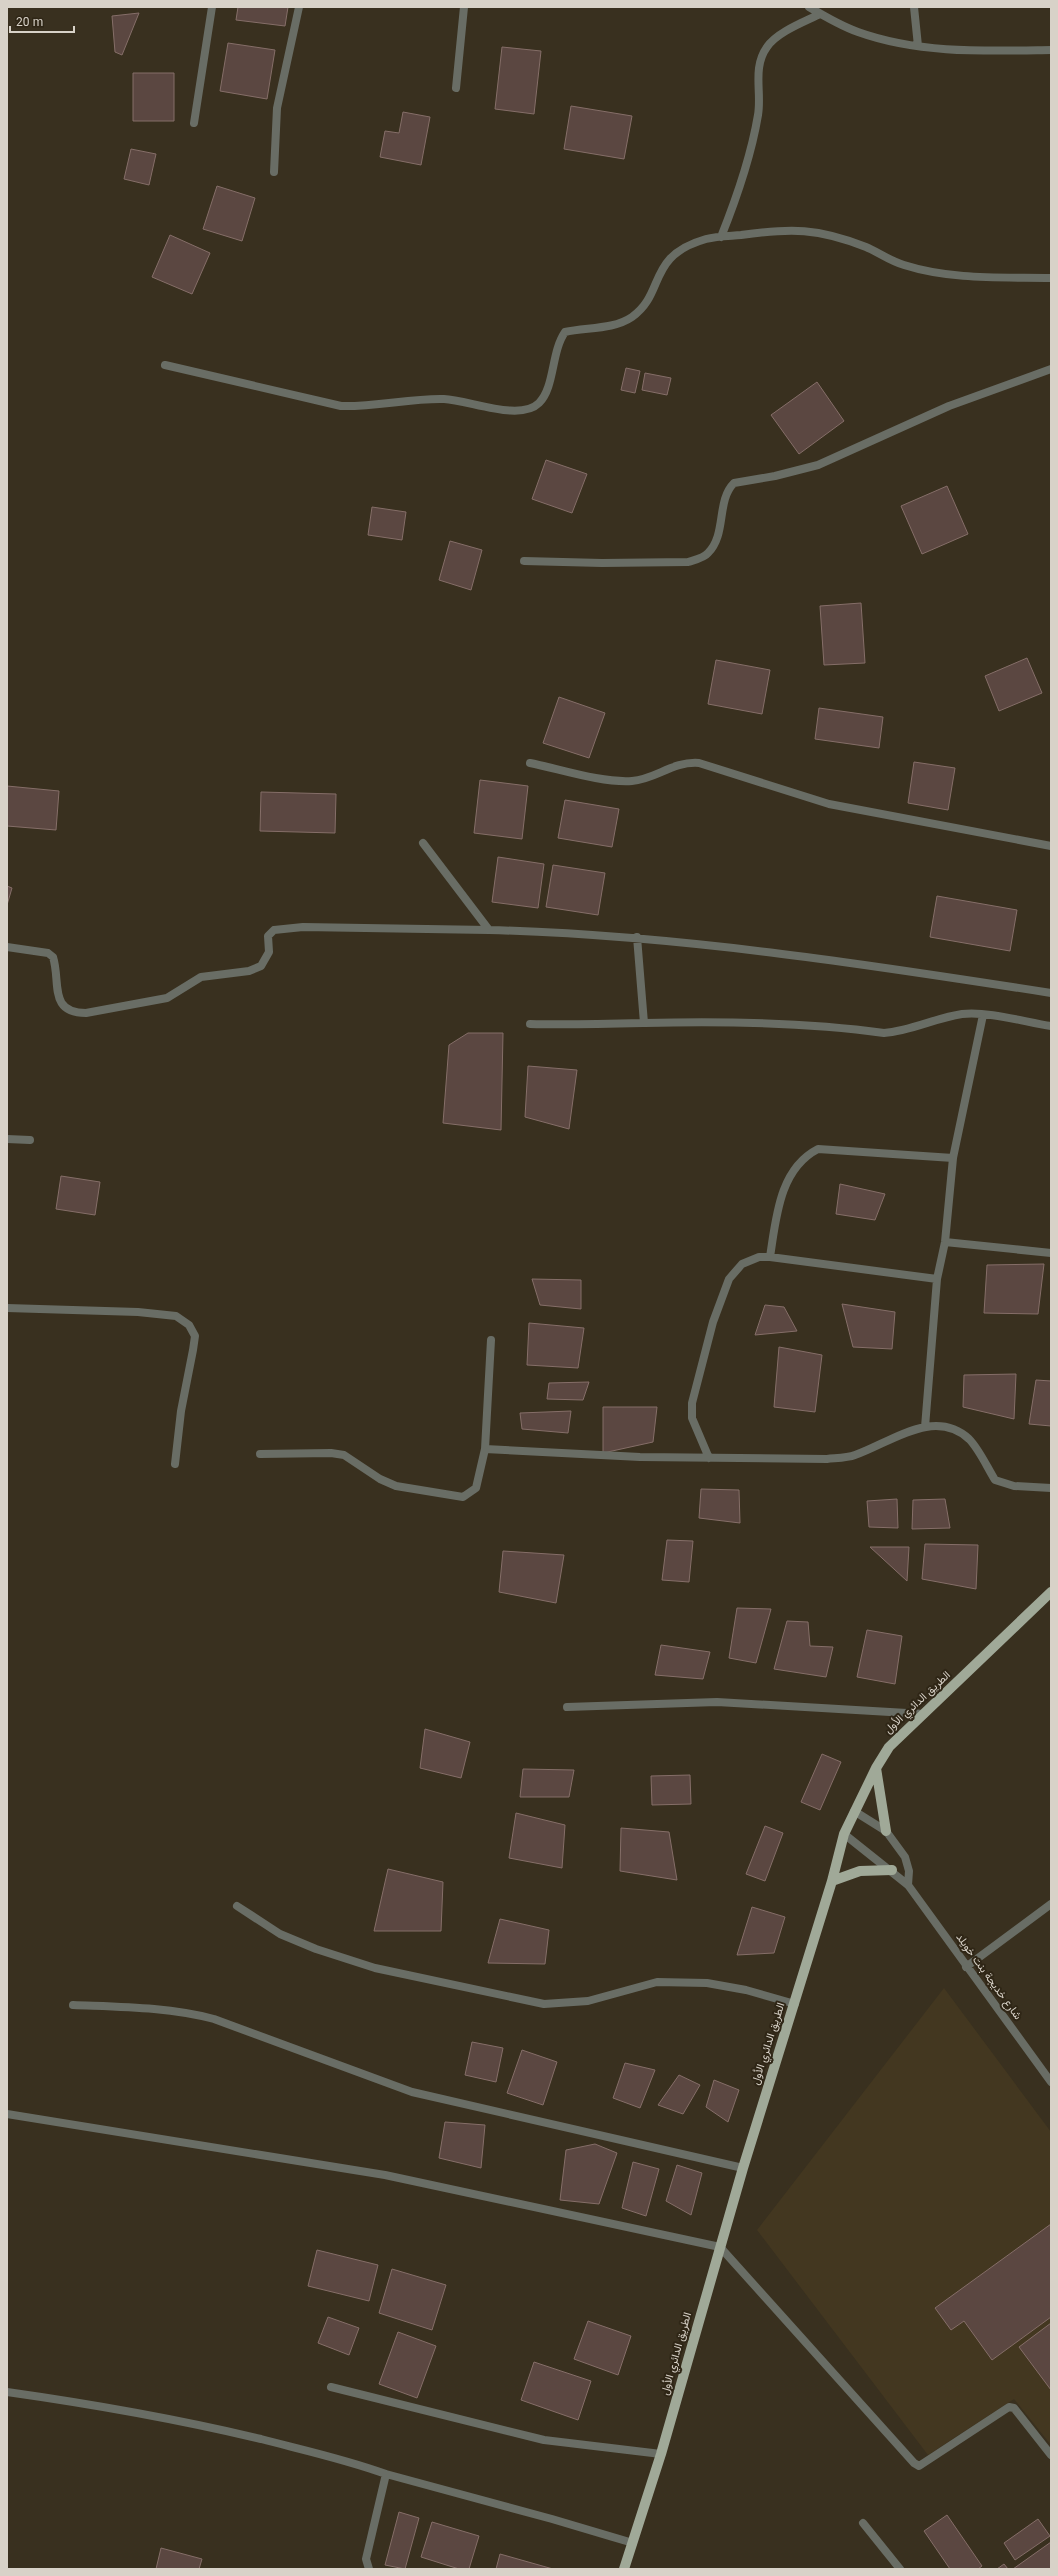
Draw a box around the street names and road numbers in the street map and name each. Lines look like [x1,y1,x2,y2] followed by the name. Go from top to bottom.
[881,1668,955,1738] street label: الطريق الدائري الأول
[951,1930,1025,2024] street label: شارع خديجة بنت خويلد
[748,2001,790,2087] street label: الطريق الدائري الأول
[657,2311,697,2397] street label: الطريق الدائري الأول

